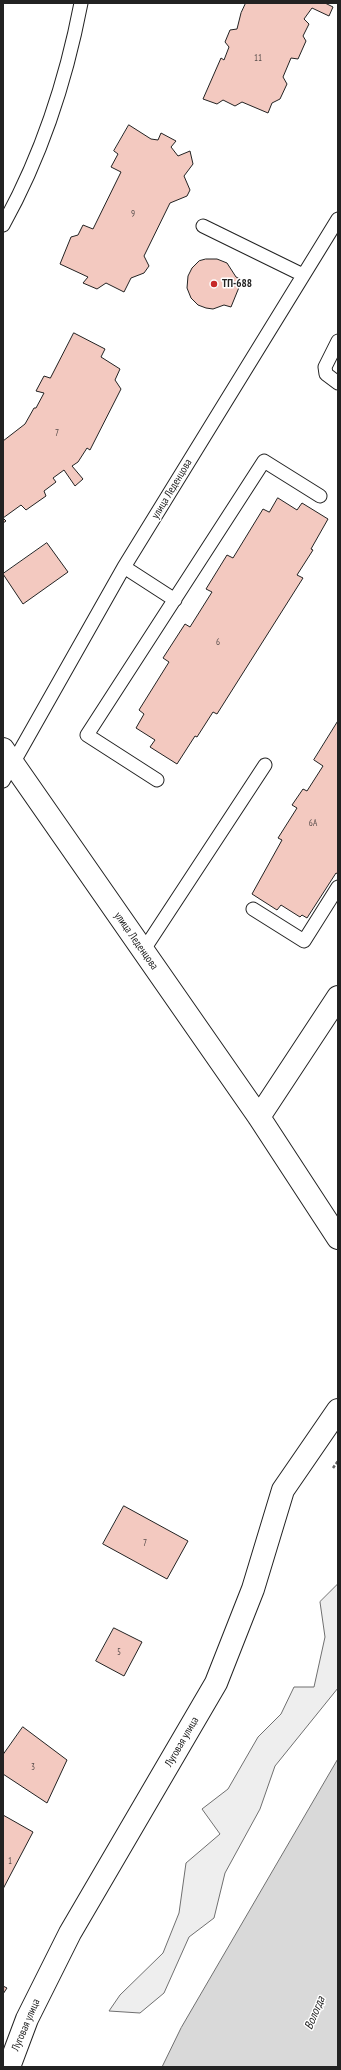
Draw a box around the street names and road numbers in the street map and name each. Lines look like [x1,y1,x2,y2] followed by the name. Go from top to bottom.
[149,457,195,521] street label: улица Леденцова
[111,910,161,972] street label: улица Леденцова
[162,1715,202,1769] street label: Луговая улица
[9,1997,43,2053] street label: Луговая улица

